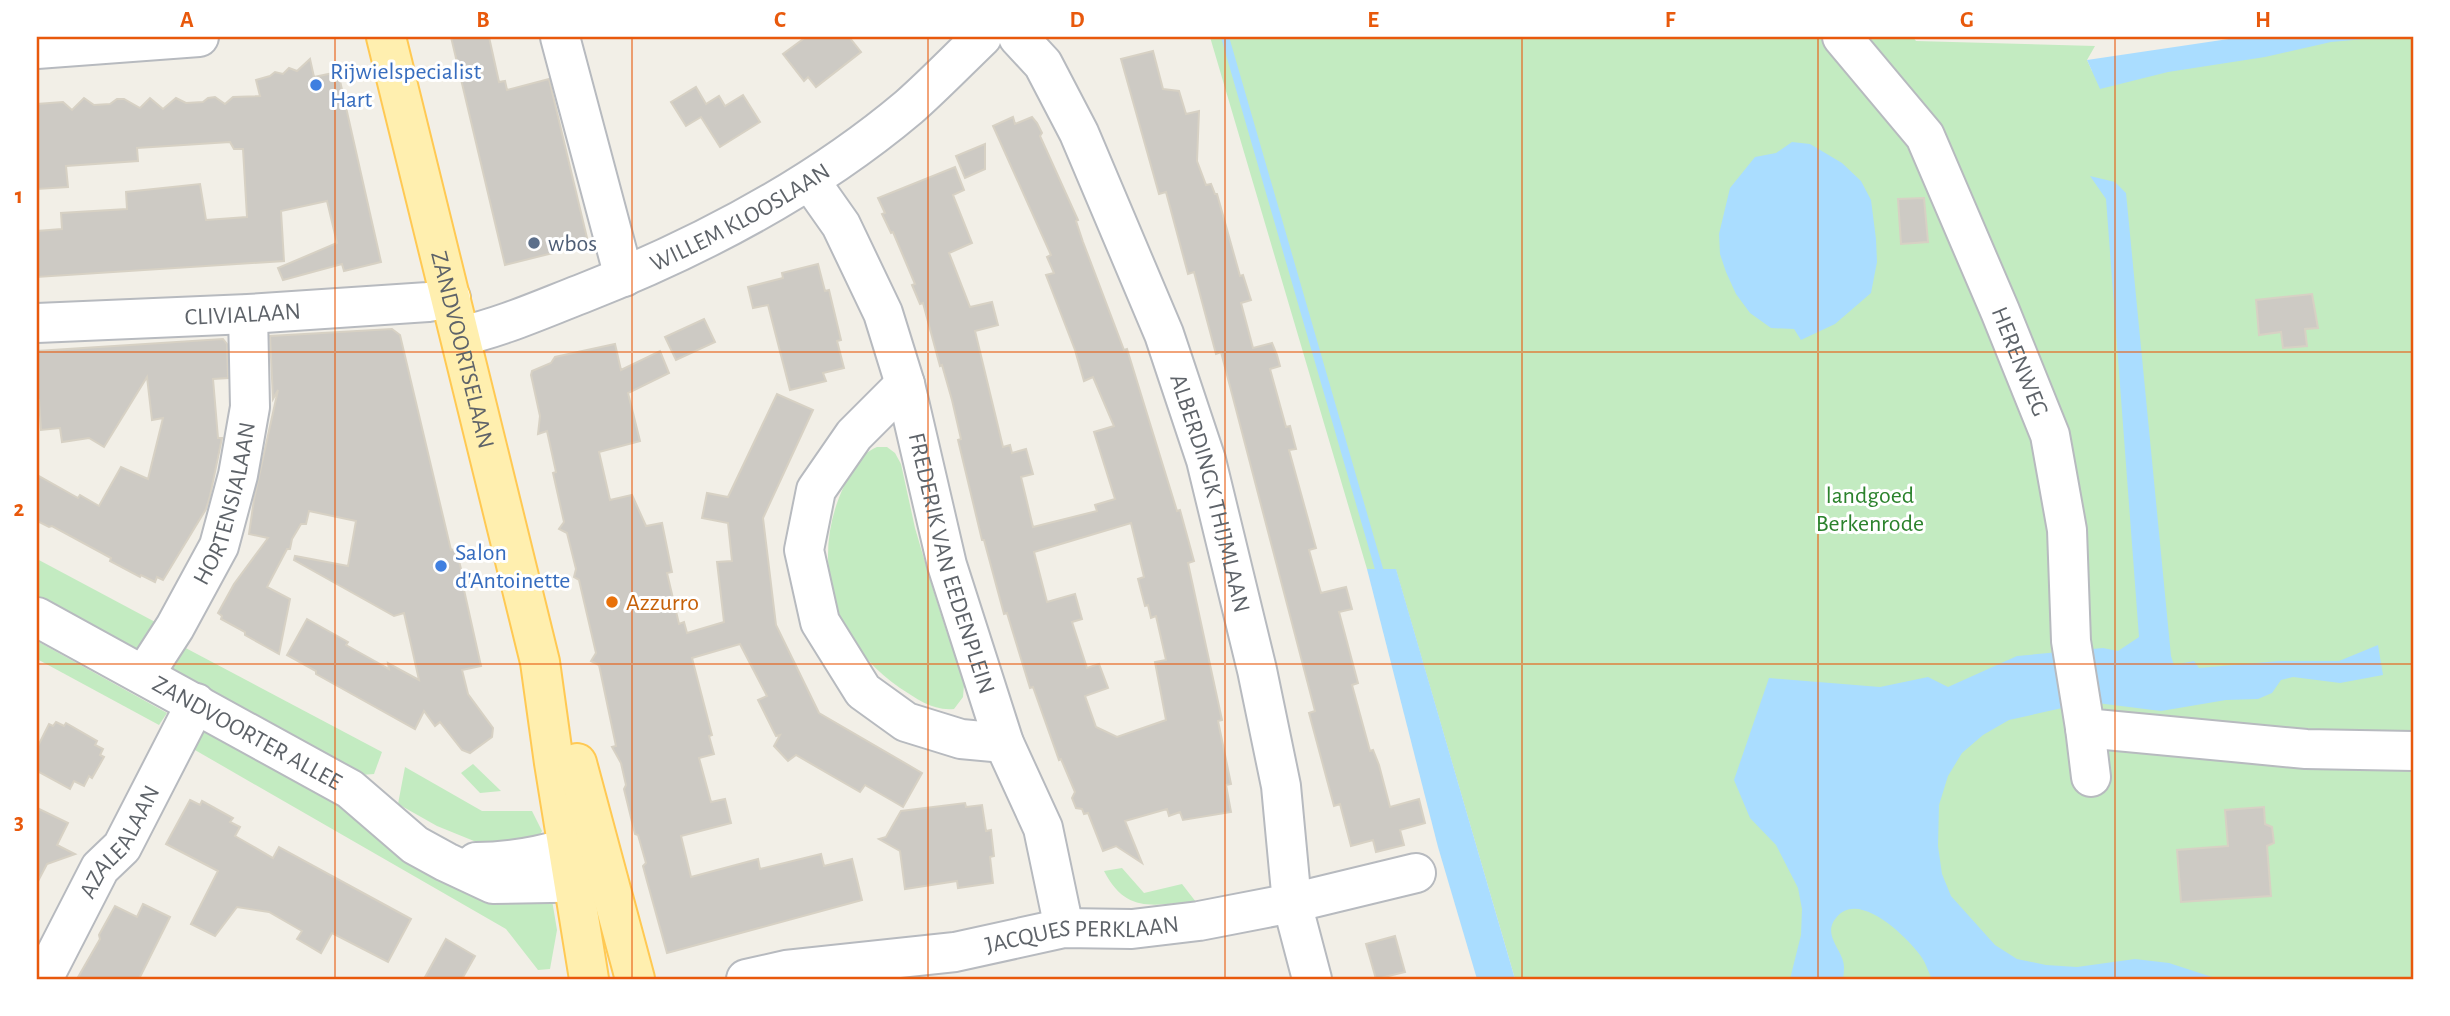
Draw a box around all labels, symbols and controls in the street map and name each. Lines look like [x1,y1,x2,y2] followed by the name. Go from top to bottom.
[180,9,194,32] text: A
[476,9,490,32] text: B
[774,9,786,32] text: C
[1069,9,1085,32] text: D
[1367,9,1379,32] text: E
[1665,9,1676,32] text: F
[1960,9,1974,32] text: G
[2255,9,2271,32] text: H
[330,60,481,112] place label: Rijwielspecialist Hart
[308,77,324,93] marker: Rijwielspecialist Hart
[647,159,834,276] street label: WILLEM KLOOSLAAN
[15,185,23,208] text: 1
[548,232,597,256] place label: wbos
[526,235,542,251] marker: wbos
[426,249,498,451] street label: ZANDVOORTSELAAN
[184,299,302,330] street label: CLIVIALAAN
[1987,304,2052,420] street label: HERENWEG
[1165,371,1254,615] street label: ALBERDINGK THIJMLAAN
[189,420,260,589] street label: HORTENSIALAAN
[904,430,999,697] street label: FREDERIK VAN EEDENPLEIN
[1816,484,1924,536] park label: landgoed Berkenrode
[14,498,25,521] text: 2
[455,541,570,593] place label: Salon d'Antoinette
[433,558,449,574] marker: Salon d'Antoinette
[626,591,699,615] place label: Azzurro
[604,594,620,610] marker: Azzurro
[148,672,346,795] street label: ZANDVOORTER ALLEE
[76,782,165,902] street label: AZALEALAAN
[14,811,24,834] text: 3
[983,912,1180,958] street label: JACQUES PERKLAAN

